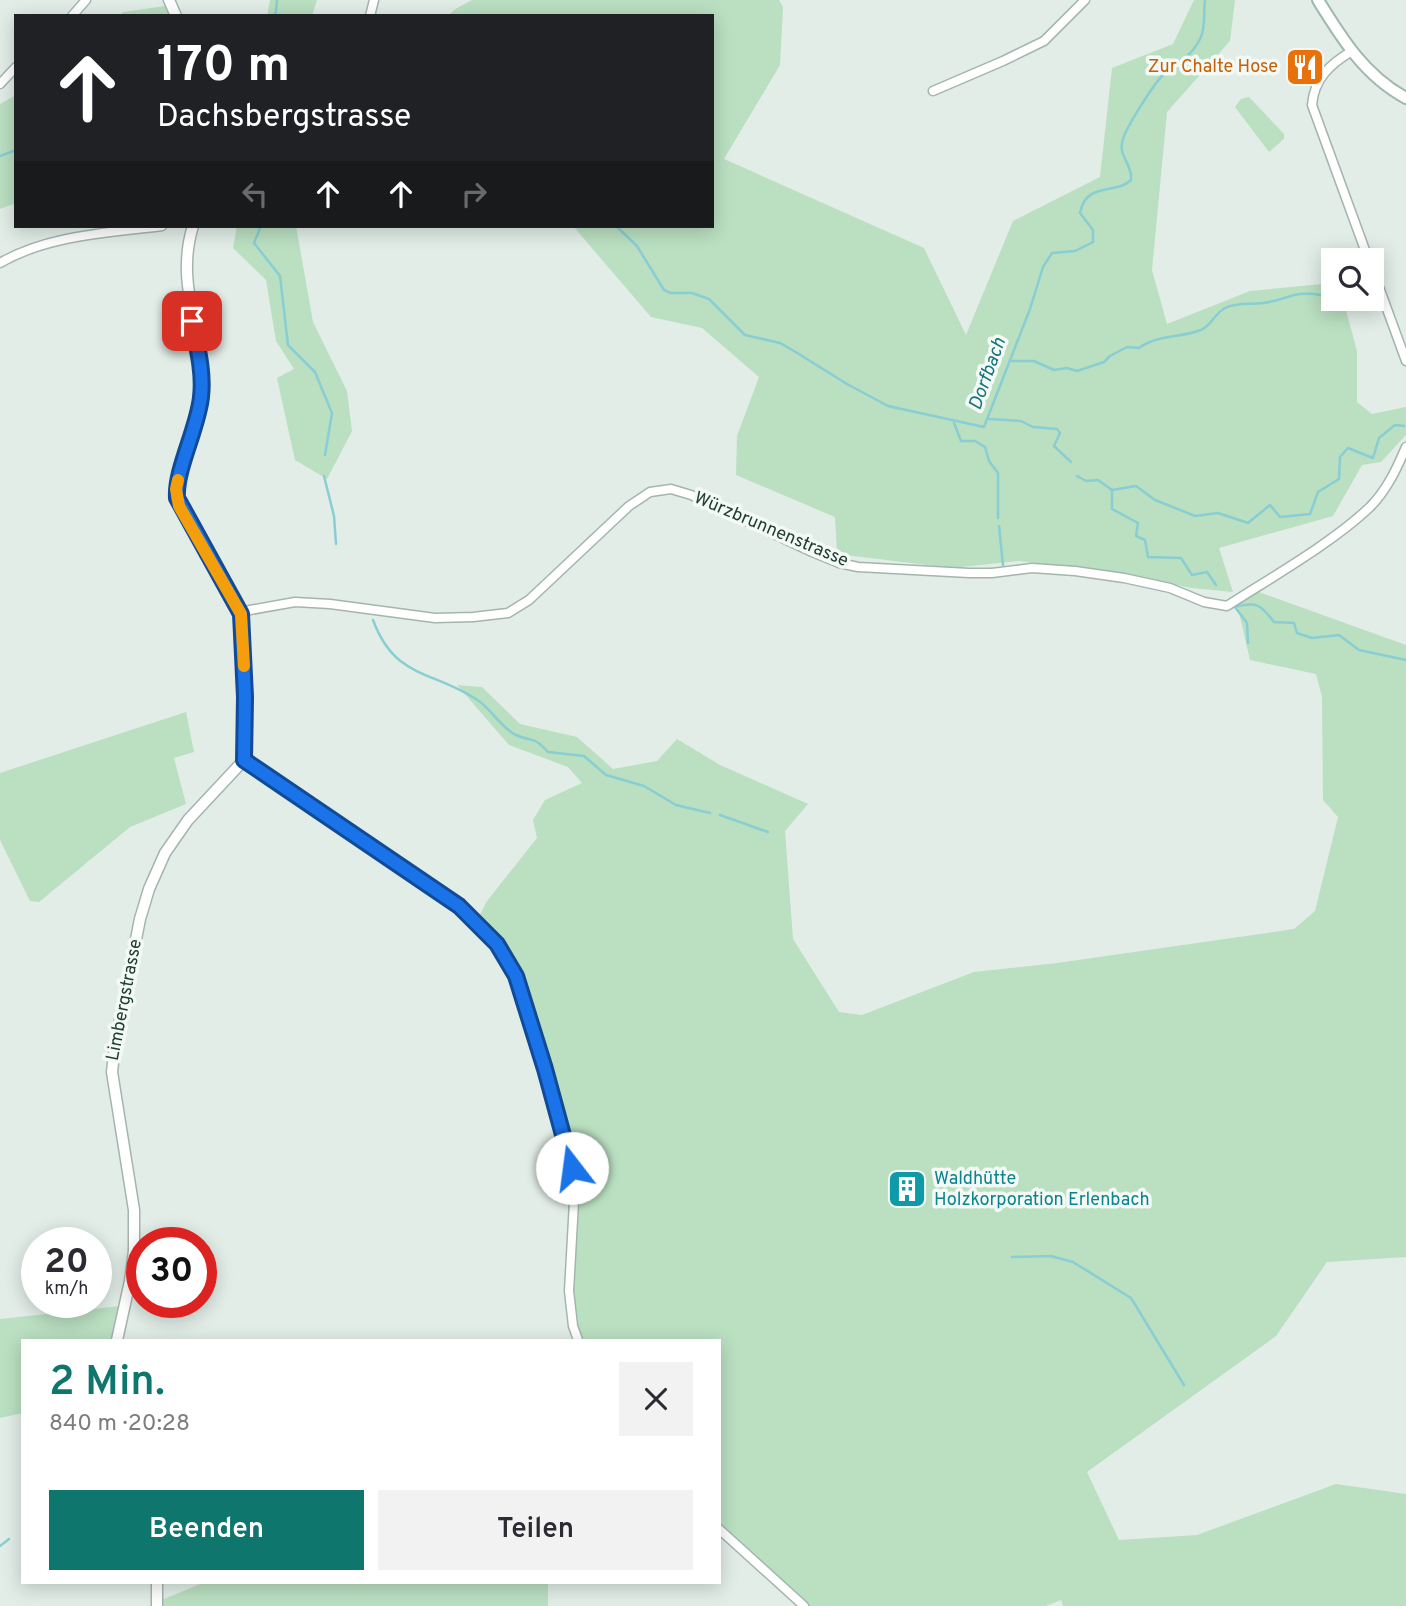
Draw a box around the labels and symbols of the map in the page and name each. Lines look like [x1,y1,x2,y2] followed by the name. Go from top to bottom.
[1284,46,1326,88] restaurant icon: Zur Chalte Hose
[1148,56,1278,79] place label: Zur Chalte Hose
[162,291,222,351] pin
[964,334,1012,414] water label: Dorfbach
[690,487,852,573] street label: Würzbrunnenstrasse
[102,937,148,1063] street label: Limbergstrasse
[535,1131,609,1205] position arrow
[886,1168,928,1210] building icon: Waldhütte Holzkorporation Erlenbach
[934,1168,1150,1212] place label: Waldhütte Holzkorporation Erlenbach
[126,1227,217,1318] speed limit sign: 30

